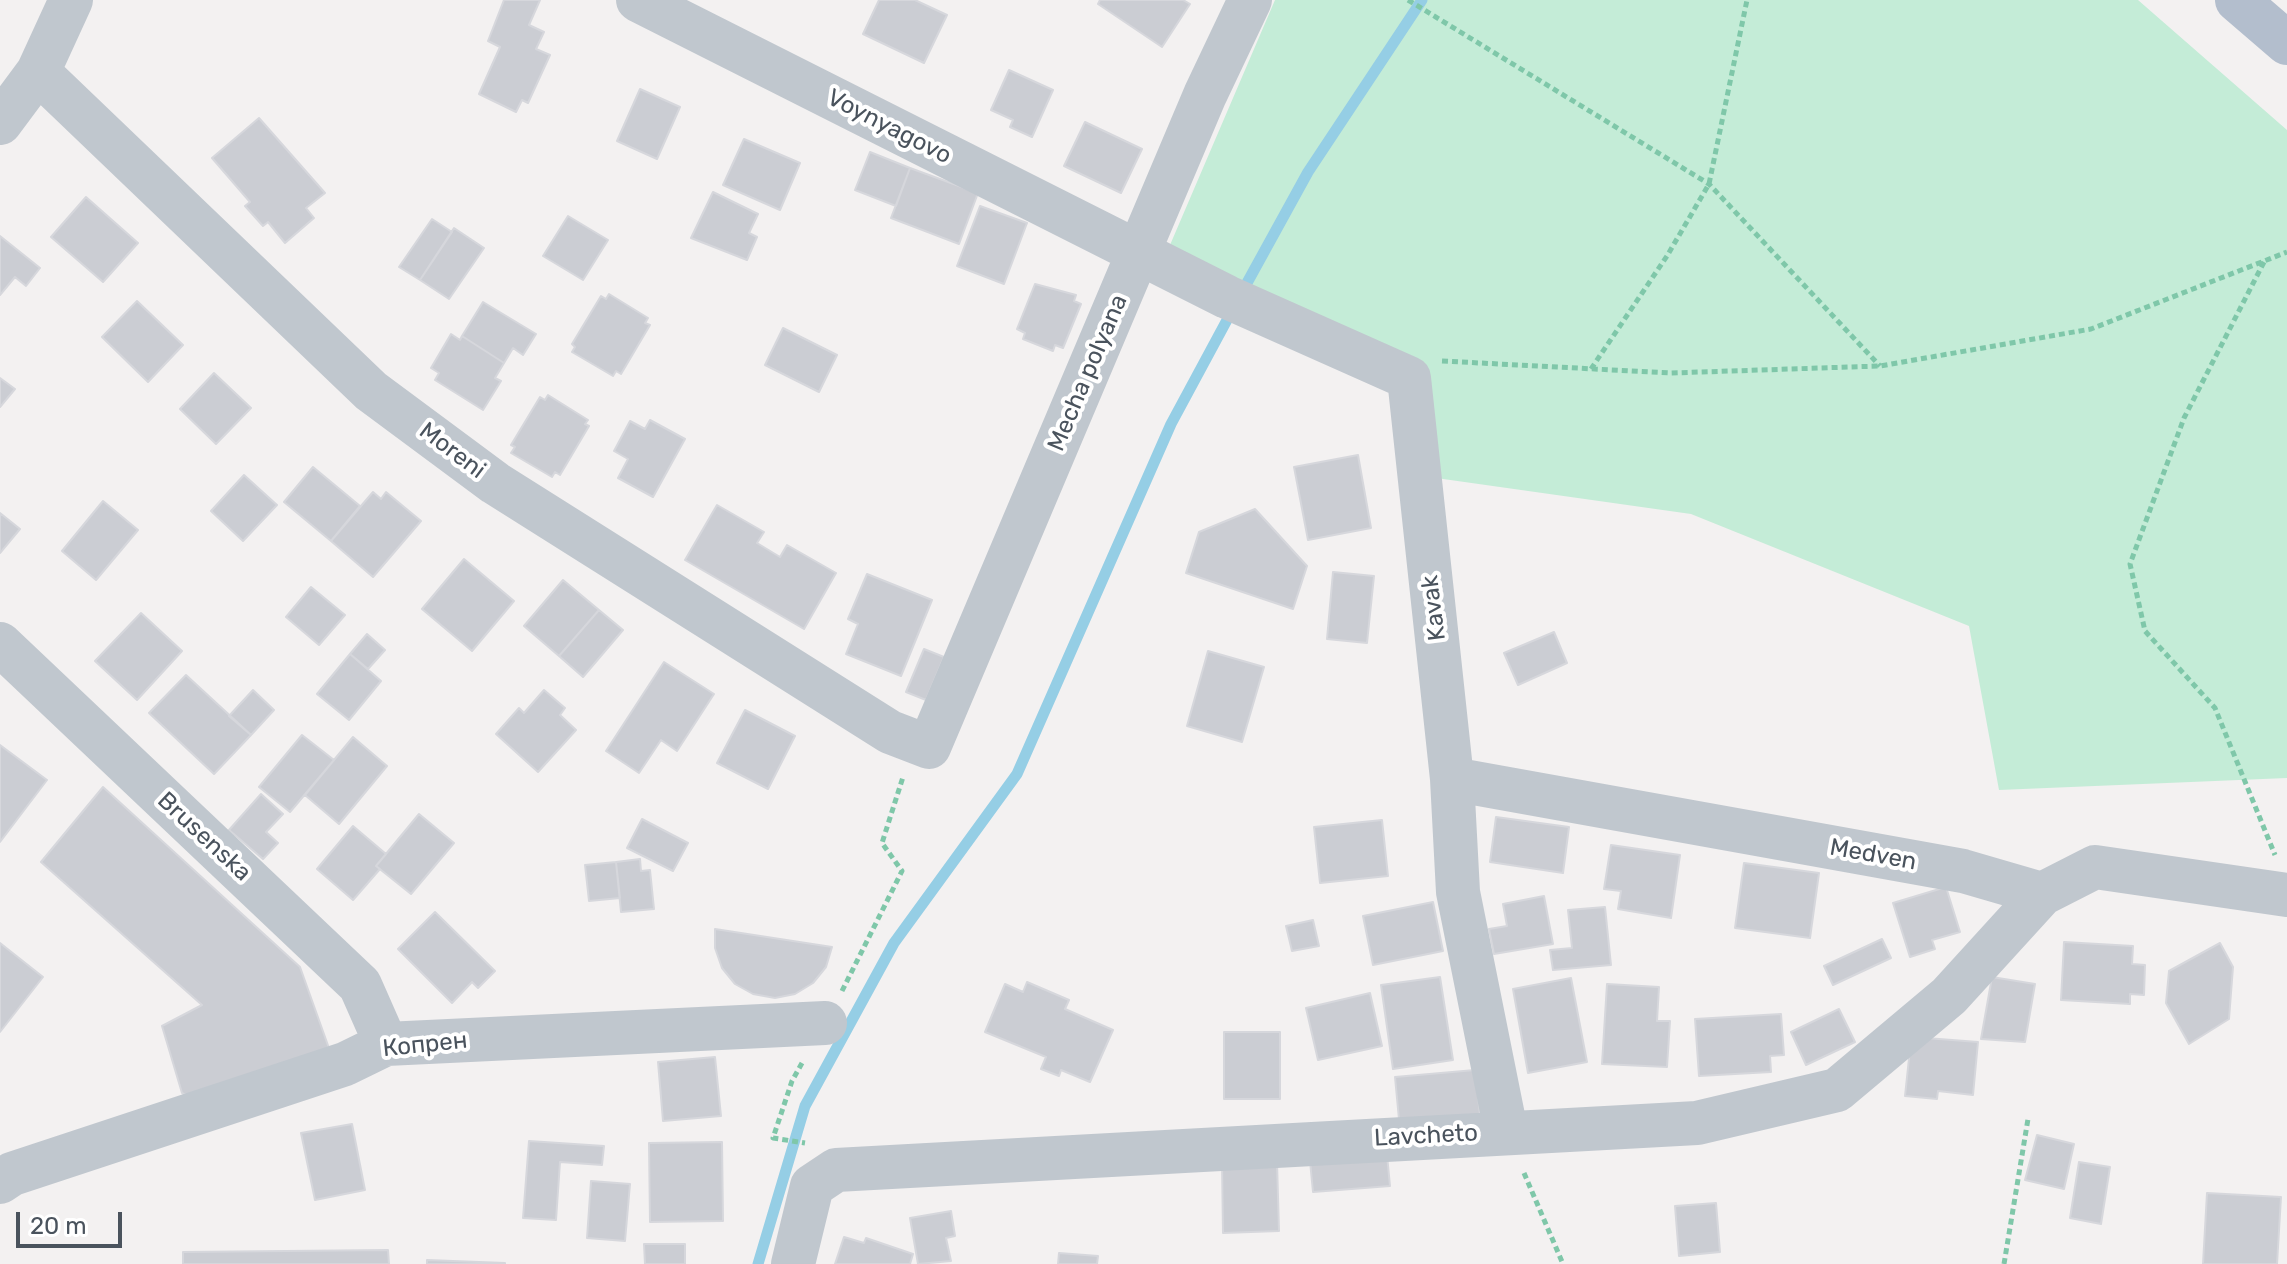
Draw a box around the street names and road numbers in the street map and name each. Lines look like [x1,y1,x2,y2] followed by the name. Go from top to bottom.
[822,83,956,171] street label: Voynyagovo
[1042,290,1134,456] street label: Mecha polyana
[413,417,491,485] street label: Moreni
[1416,574,1452,642] street label: Kavak
[151,786,257,888] street label: Brusenska
[1827,833,1919,877] street label: Medven
[381,1026,469,1064] street label: Копрен
[1373,1119,1479,1153] street label: Lavcheto

